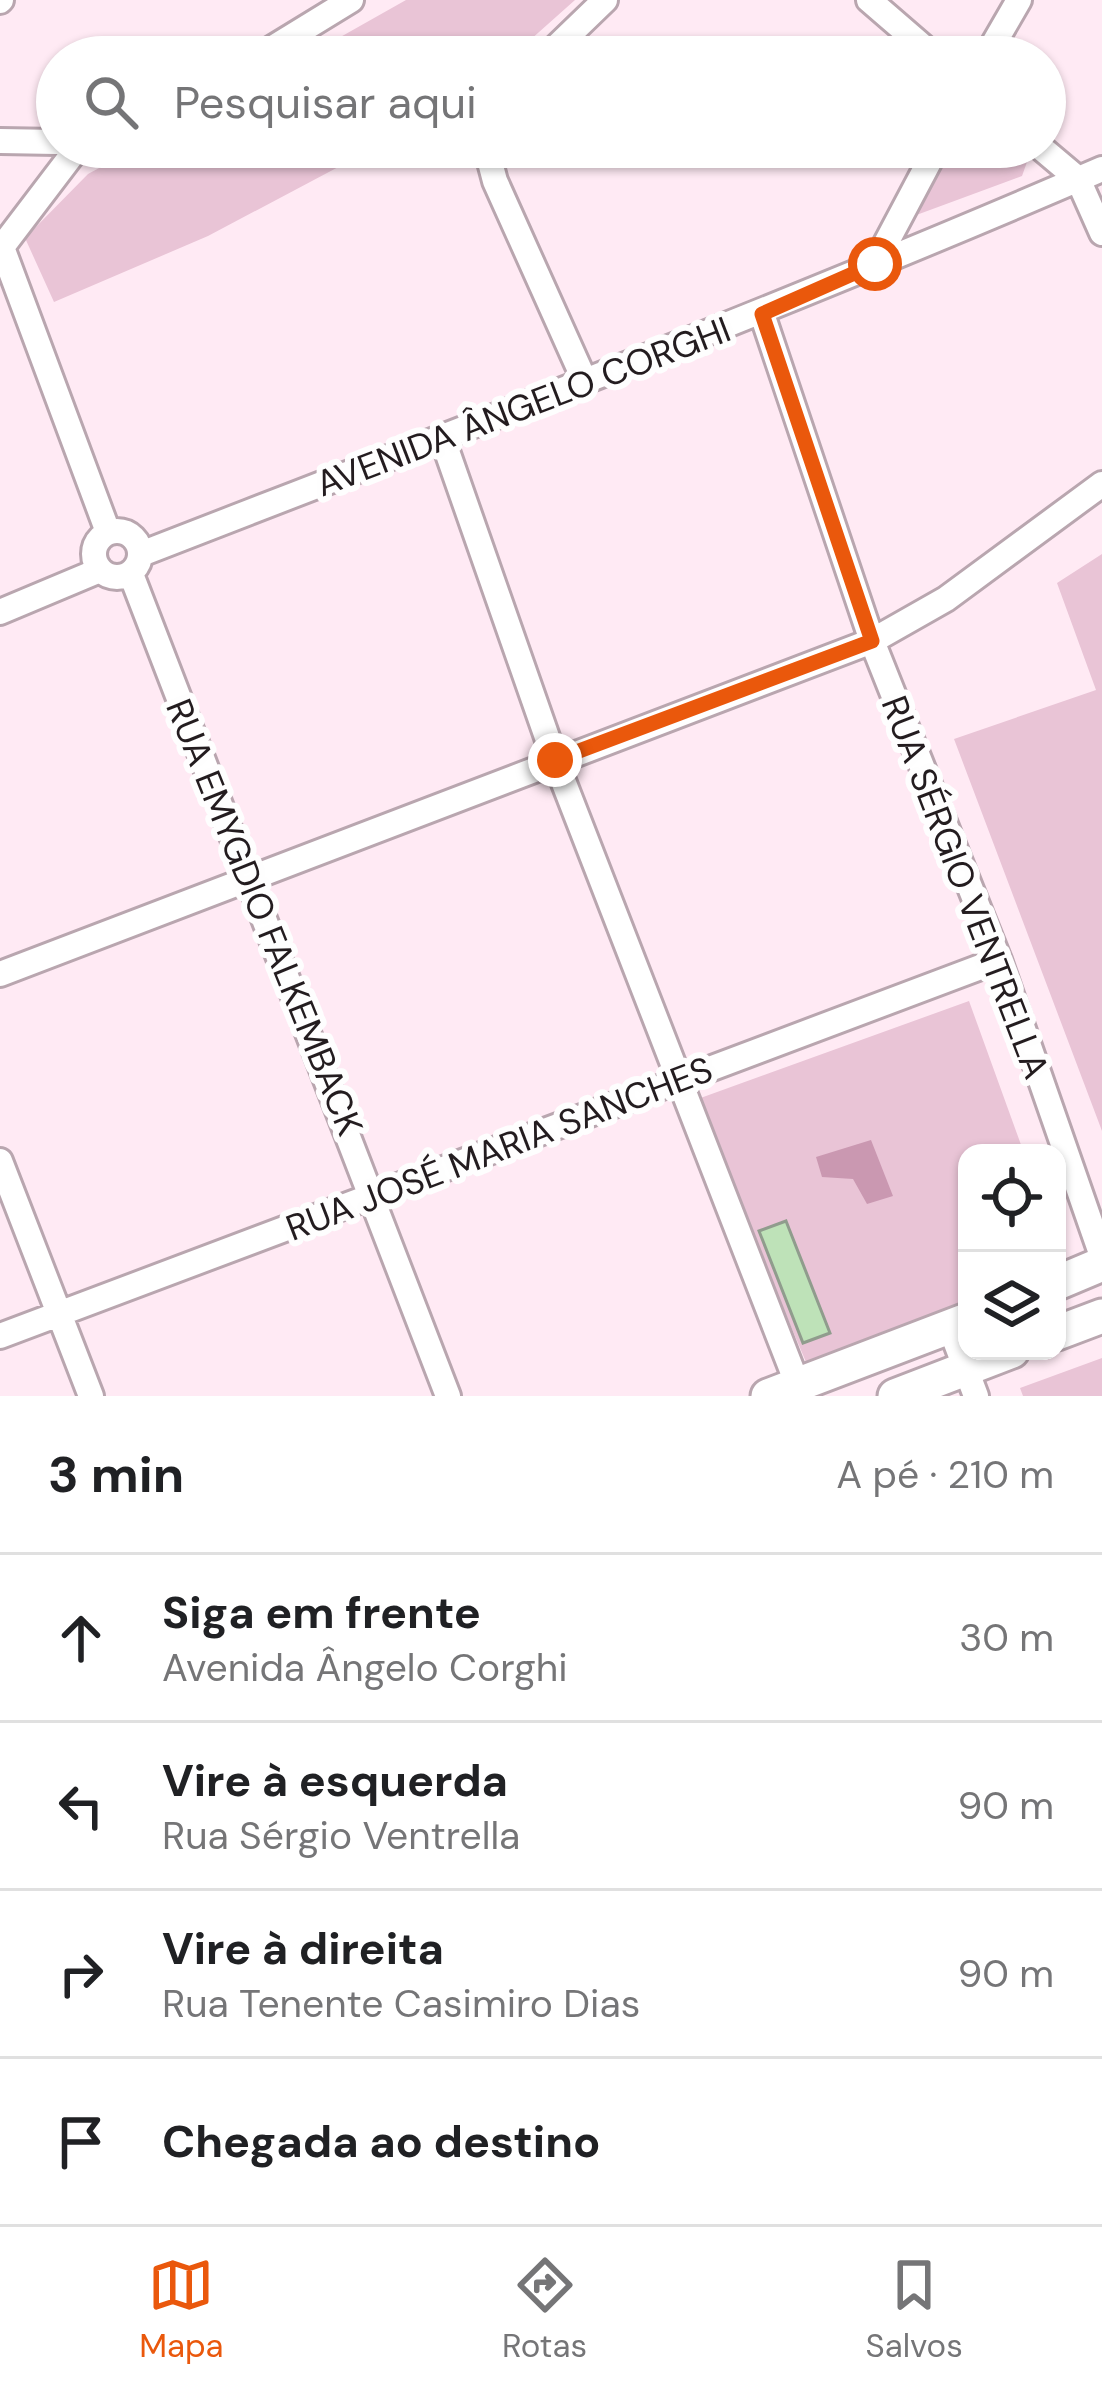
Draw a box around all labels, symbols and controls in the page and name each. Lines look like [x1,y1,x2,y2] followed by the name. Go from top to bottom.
[36,36,1066,168] search box
[78,69,144,135] icon: search
[174,73,477,132] text: Pesquisar aqui
[848,237,902,291] route start
[309,306,737,507] street label: AVENIDA ÂNGELO CORGHI
[871,689,1060,1085] street label: RUA SÉRGIO VENTRELLA
[155,692,374,1142] street label: RUA EMYGDIO FALKEMBACK
[528,733,582,787] route end
[279,1045,719,1252] street label: RUA JOSÉ MARIA SANCHES
[958,1144,1066,1360] map controls
[958,1144,1066,1252] button: locate
[958,1252,1066,1360] button: layers
[48,1441,184,1508] text: 3 min
[836,1449,1054,1500] text: A pé · 210 m
[162,1583,481,1642] text: Siga em frente
[48,1605,114,1671] icon: ahead
[959,1612,1054,1663] text: 30 m
[162,1642,568,1693] text: Avenida Ângelo Corghi
[162,1751,508,1810] text: Vire à esquerda
[48,1773,114,1839] icon: left
[958,1780,1054,1831] text: 90 m
[162,1810,520,1861] text: Rua Sérgio Ventrella
[162,1919,444,1978] text: Vire à direita
[48,1941,114,2007] icon: right
[958,1948,1054,1999] text: 90 m
[162,1978,640,2029] text: Rua Tenente Casimiro Dias
[48,2109,114,2175] icon: arrive
[162,2112,600,2171] text: Chegada ao destino
[139,2252,224,2367] tab: Mapa
[502,2252,587,2367] tab: Rotas
[866,2252,963,2367] tab: Salvos

